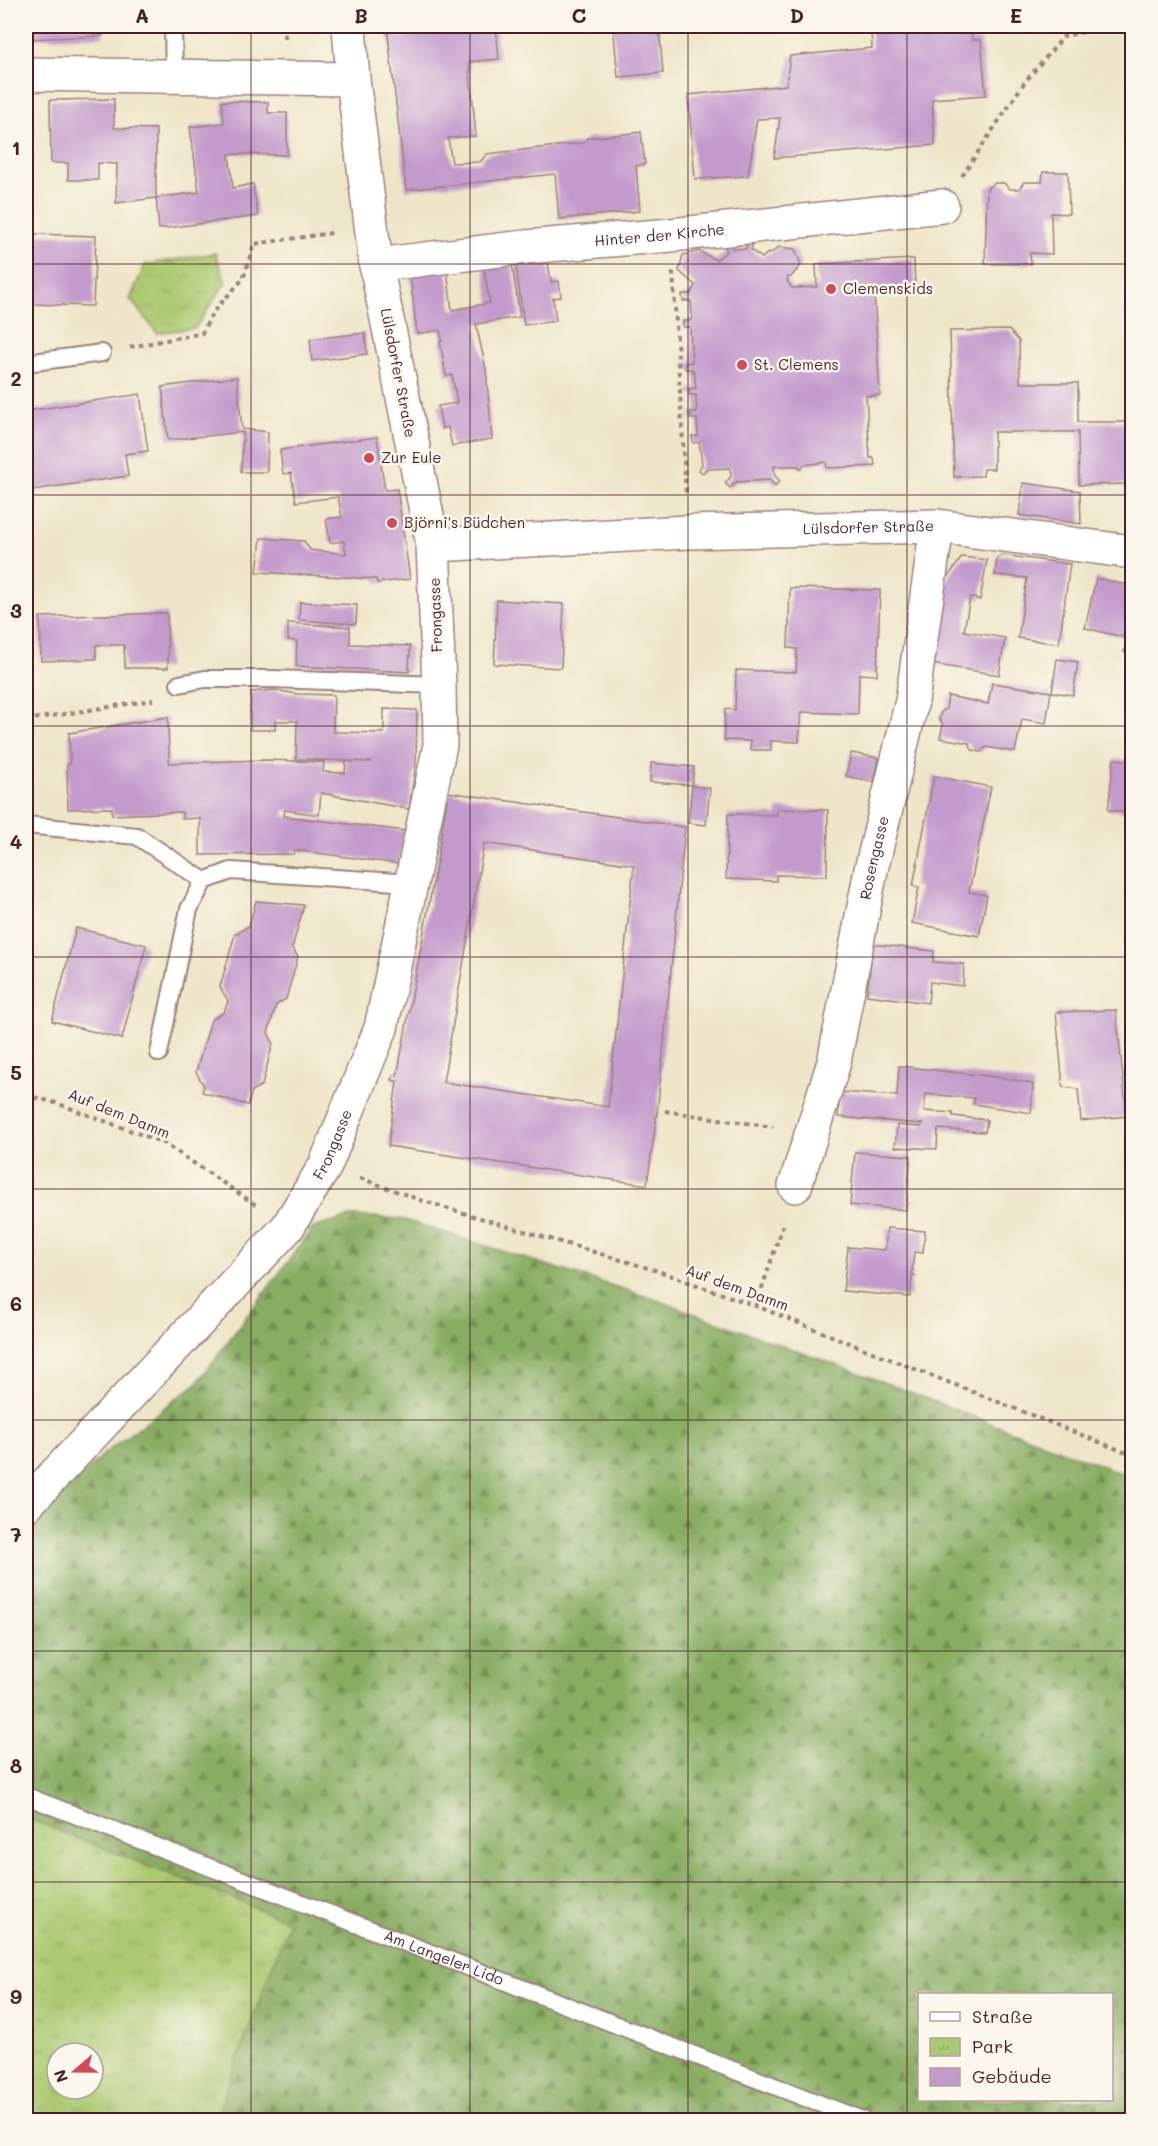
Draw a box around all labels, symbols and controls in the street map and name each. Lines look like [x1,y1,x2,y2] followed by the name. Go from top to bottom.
[135,2,149,28] text: A
[354,2,368,28] text: B
[572,2,587,28] text: C
[790,2,804,28] text: D
[1010,2,1022,28] text: E
[12,134,20,160] text: 1
[593,218,725,250] street label: Hinter der Kirche
[843,278,933,298] place label: Clemenskids
[824,282,838,296] marker: Clemenskids
[377,306,421,439] street label: Lülsdorfer Straße
[754,354,839,374] place label: St. Clemens
[735,358,749,372] marker: St. Clemens
[10,365,22,391] text: 2
[381,447,441,467] place label: Zur Eule
[362,451,376,465] marker: Zur Eule
[404,512,525,532] place label: Björni's Büdchen
[803,515,935,538] street label: Lülsdorfer Straße
[385,516,399,530] marker: Björni's Büdchen
[424,577,446,653] street label: Frongasse
[10,597,22,623] text: 3
[854,814,893,901] street label: Rosengasse
[10,828,23,854] text: 4
[10,1059,22,1085] text: 5
[65,1084,173,1143] street label: Auf dem Damm
[308,1106,356,1183] street label: Frongasse
[683,1259,792,1315] street label: Auf dem Damm
[10,1290,22,1316] text: 6
[10,1521,22,1547] text: 7
[10,1752,22,1778] text: 8
[381,1925,507,1989] street label: Am Langeler Lido
[10,1983,22,2009] text: 9
[918,1993,1113,2101] legend
[972,2004,1033,2028] text: Straße
[972,2034,1013,2058] text: Park
[45,2041,105,2101] north arrow
[972,2064,1052,2088] text: Gebäude
[48,2067,72,2086] text: N

